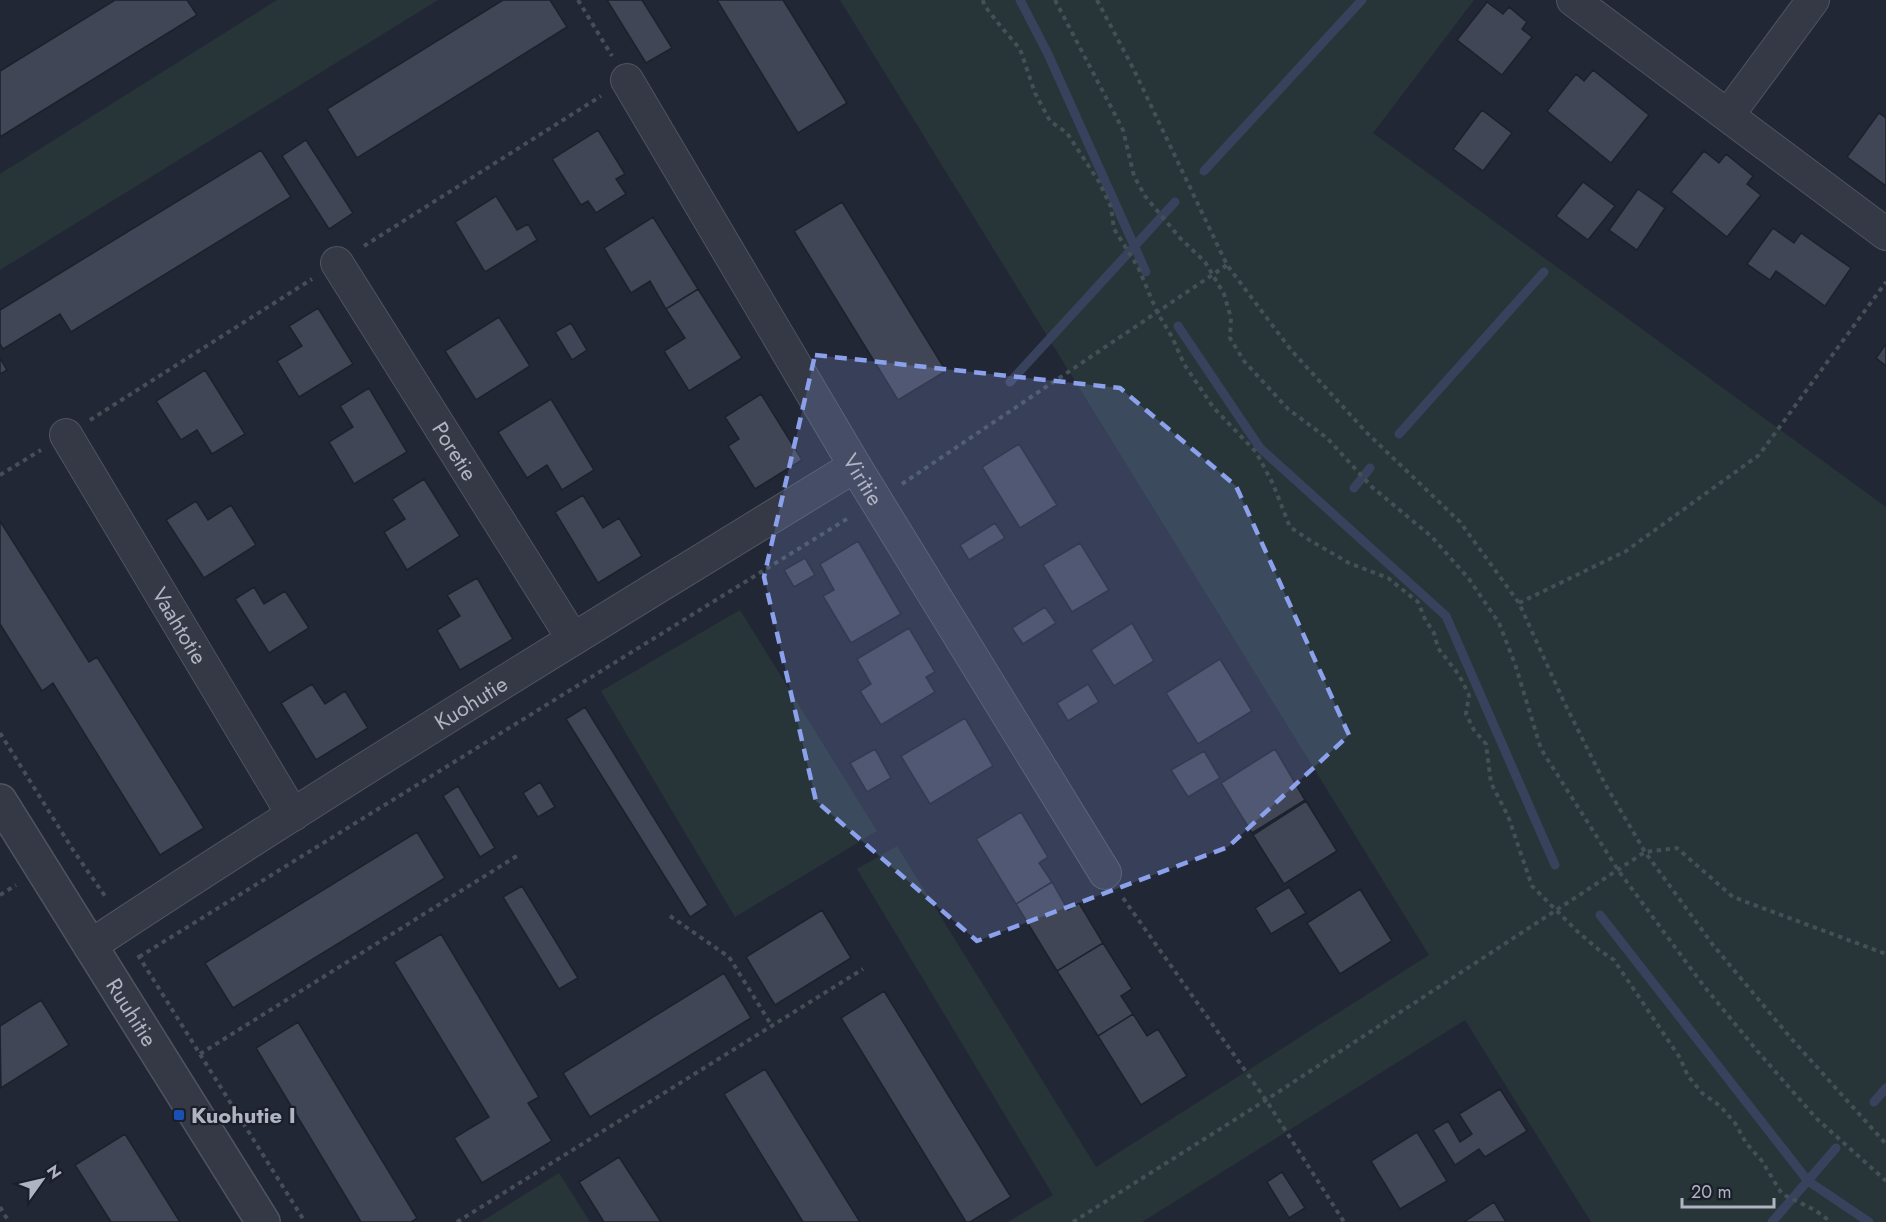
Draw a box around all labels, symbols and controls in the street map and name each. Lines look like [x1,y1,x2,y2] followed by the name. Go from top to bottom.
[424,415,486,487] street label: Poretie
[835,447,891,512] street label: Viritie
[144,581,215,670] street label: Vaahtotie
[428,668,514,737] street label: Kuohutie
[98,972,165,1053] street label: Ruuhitie
[191,1099,296,1131] place label: Kuohutie I
[172,1108,186,1122] marker: Kuohutie I
[12,1150,72,1210] north arrow
[41,1160,67,1184] text: N
[1682,1171,1774,1209] scale bar
[1691,1179,1731,1205] text: 20 m

